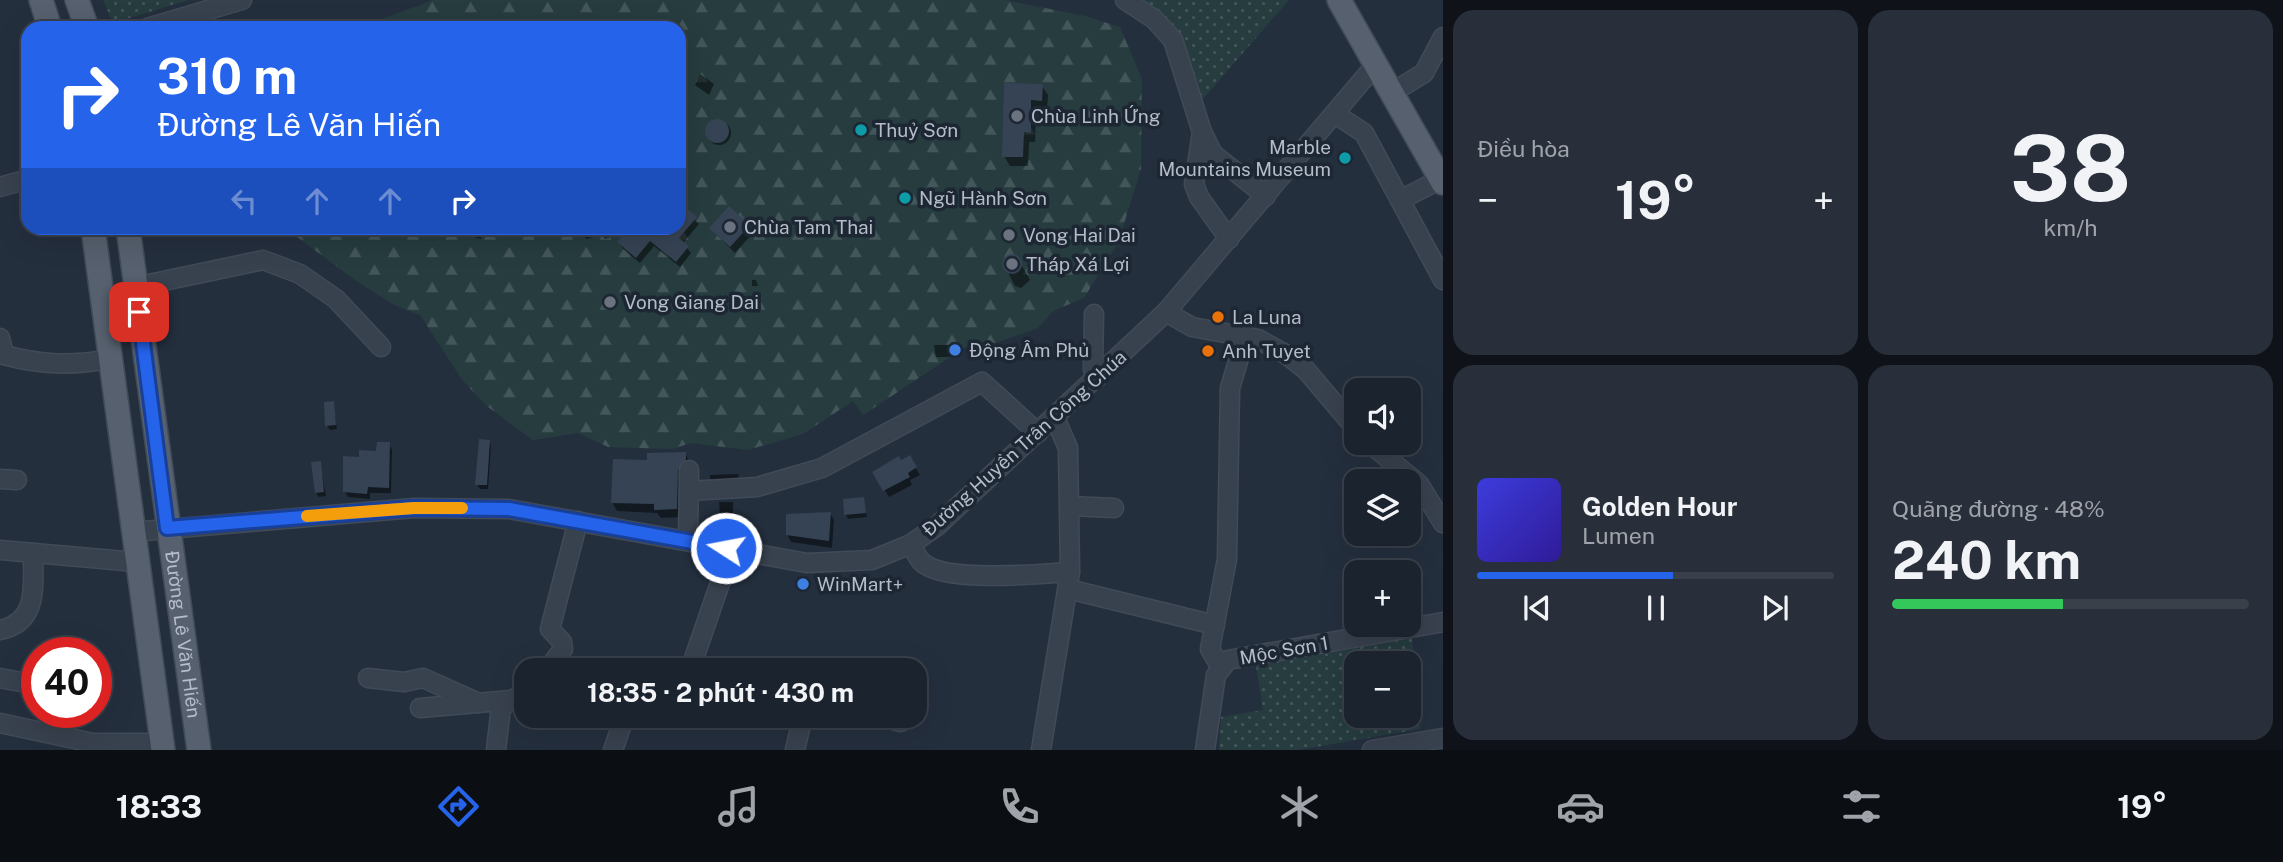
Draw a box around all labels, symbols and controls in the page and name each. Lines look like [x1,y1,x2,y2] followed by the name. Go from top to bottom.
[157,47,297,105] text: 310 m
[42,49,133,140] icon: right
[1031,105,1161,127] place label: Chùa Linh Ứng
[157,106,441,143] text: Đường Lê Văn Hiến
[1009,108,1025,124] marker: Chùa Linh Ứng
[2010,115,2131,221] text: 38
[875,119,958,141] place label: Thuỷ Sơn
[853,122,869,138] marker: Thuỷ Sơn
[1477,135,1570,162] text: Điều hòa
[1158,136,1331,180] place label: Marble Mountains Museum
[1337,150,1353,166] marker: Marble Mountains Museum
[1615,170,1696,231] text: 19°
[1477,178,1498,223] text: −
[1813,178,1834,223] text: +
[225,182,263,220] icon: left
[298,182,336,220] icon: ahead
[371,182,409,220] icon: ahead
[444,182,482,220] icon: right
[919,187,1047,209] place label: Ngũ Hành Sơn
[897,190,913,206] marker: Ngũ Hành Sơn
[2043,214,2098,241] text: km/h
[744,216,873,238] place label: Chùa Tam Thai
[722,219,738,235] marker: Chùa Tam Thai
[1023,224,1136,246] place label: Vong Hai Dai
[1001,227,1017,243] marker: Vong Hai Dai
[1026,253,1129,275] place label: Tháp Xá Lợi
[1004,256,1020,272] marker: Tháp Xá Lợi
[109,282,169,342] pin
[624,291,759,313] place label: Vong Giang Dai
[120,293,158,331] icon: arrive
[602,294,618,310] marker: Vong Giang Dai
[1232,306,1301,328] place label: La Luna
[1210,309,1226,325] marker: La Luna
[969,339,1089,361] place label: Động Âm Phủ
[1222,340,1311,362] place label: Anh Tuyet
[947,342,963,358] marker: Động Âm Phủ
[1200,343,1216,359] marker: Anh Tuyet
[918,346,1130,540] street label: Đường Huyền Trân Công Chúa
[1344,378,1421,728] map controls
[1344,378,1421,455] button: sound
[1344,469,1421,546] button: layers
[1582,491,1737,522] text: Golden Hour
[1892,495,2105,522] text: Quãng đường · 48%
[689,511,763,585] position arrow
[1582,522,1655,549] text: Lumen
[1892,530,2081,591] text: 240 km
[161,549,206,719] street label: Đường Lê Văn Hiến
[1344,560,1421,637] button: +
[817,573,903,595] place label: WinMart+
[795,576,811,592] marker: WinMart+
[1518,589,1556,627] icon: previous
[1637,589,1675,627] icon: pause
[1756,589,1794,627] icon: next
[1238,631,1330,669] street label: Mộc Sơn 1
[21,637,112,728] speed limit sign: 40
[1344,651,1421,728] button: −
[587,677,854,708] text: 18:35 · 2 phút · 430 m
[434,782,483,831] icon: directions
[714,782,763,831] icon: music
[995,782,1044,831] icon: phone
[1275,782,1324,831] icon: climate
[1556,782,1605,831] icon: car
[1837,782,1886,831] icon: filters
[116,788,202,825] text: 18:33
[2117,788,2167,825] text: 19°

